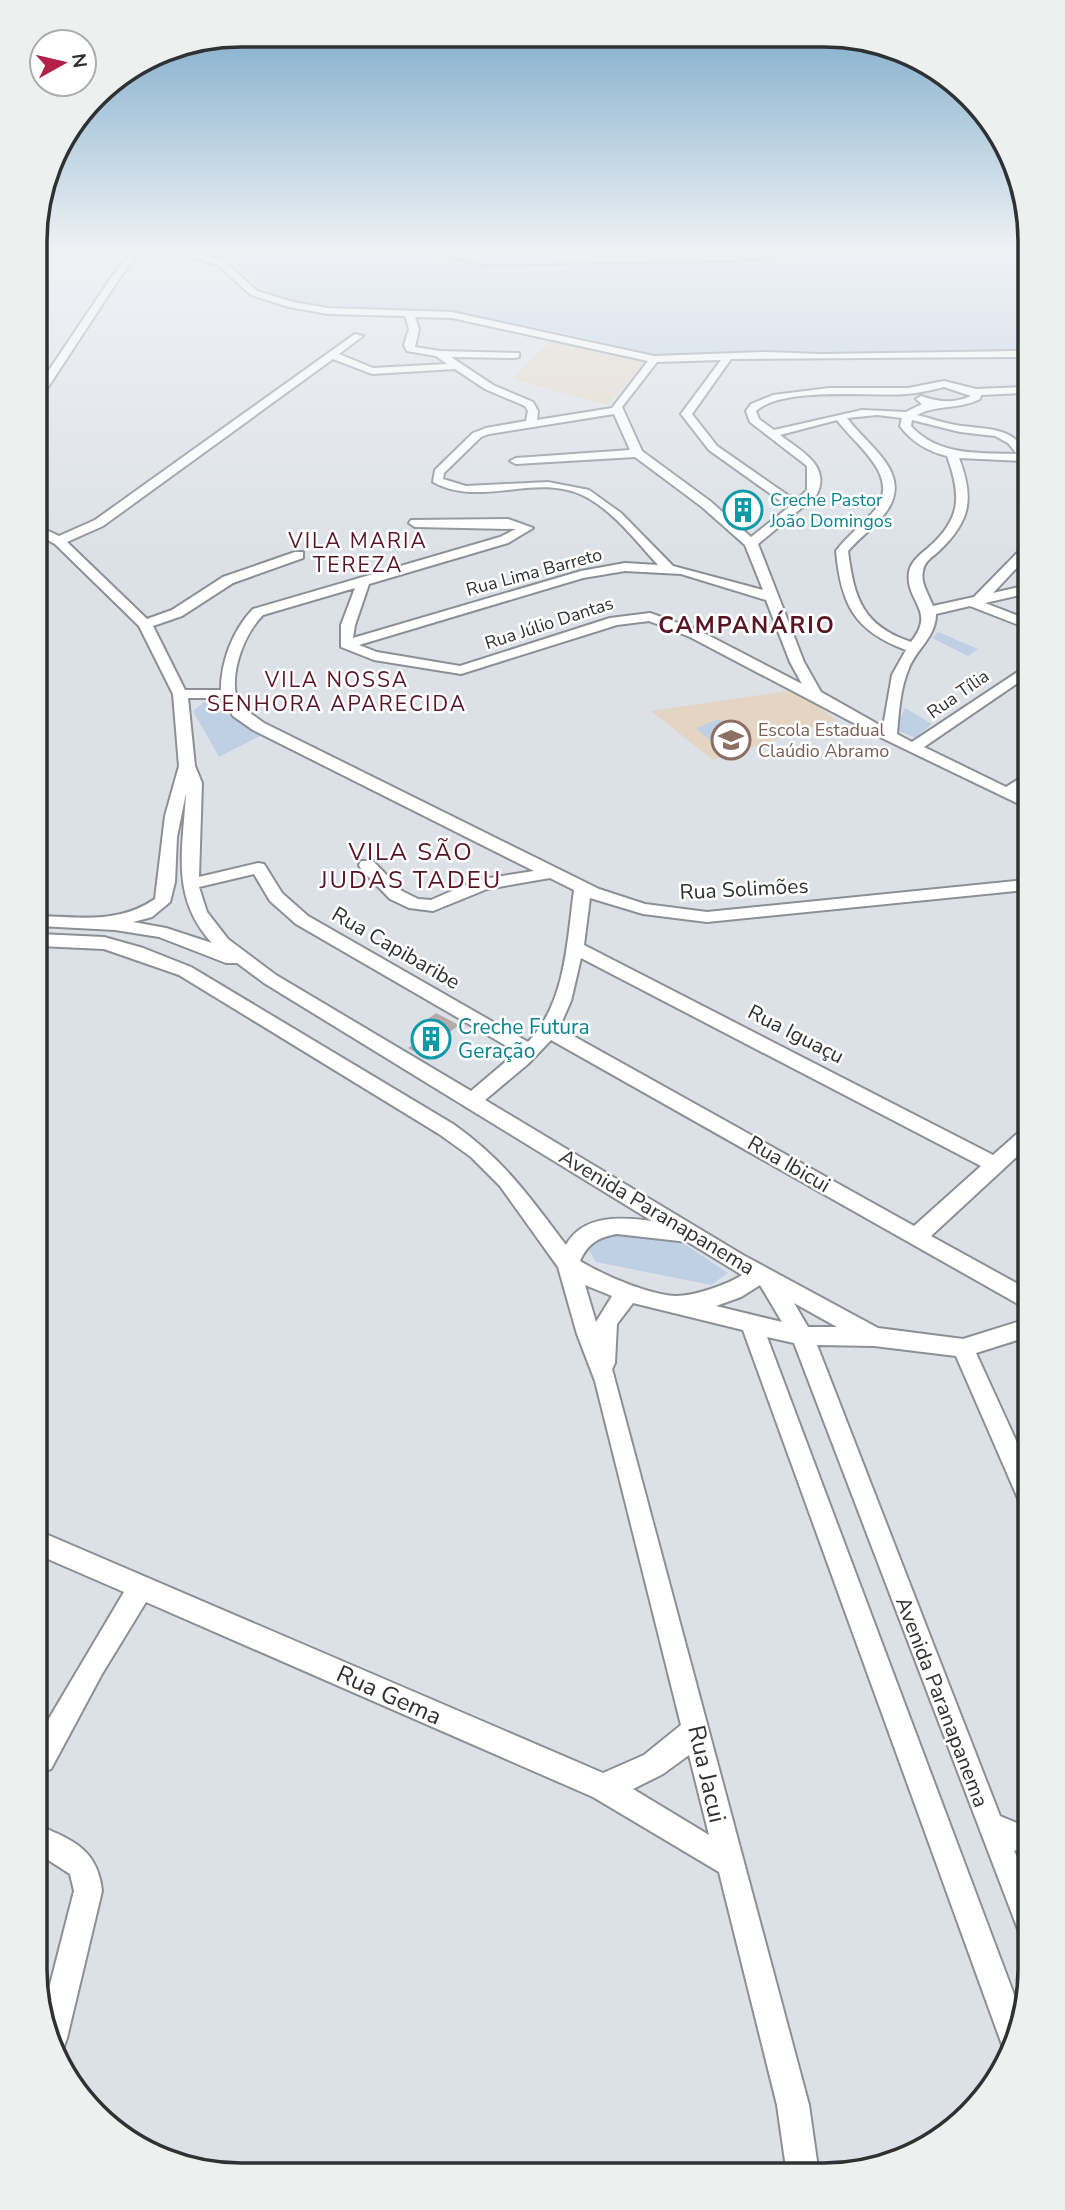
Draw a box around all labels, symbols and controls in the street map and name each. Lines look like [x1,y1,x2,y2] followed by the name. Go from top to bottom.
[28,28,98,98] north arrow
[65,52,93,70] text: N
[769,488,892,533] place label: Creche Pastor João Domingos
[722,489,764,531] building icon: Creche Pastor João Domingos
[287,527,428,579] district label: VILA MARIA TEREZA
[463,542,605,602] street label: Rua Lima Barreto
[482,591,616,655] street label: Rua Júlio Dantas
[658,610,836,641] district label: CAMPANÁRIO
[922,664,994,724] street label: Rua Tília
[207,666,467,718] district label: VILA NOSSA SENHORA APARECIDA
[758,718,889,763] place label: Escola Estadual Claúdio Abramo
[710,719,752,761] school or university icon: Escola Estadual Claúdio Abramo
[319,836,502,896] district label: VILA SÃO JUDAS TADEU
[679,872,809,906] street label: Rua Solimões
[327,900,465,996] street label: Rua Capibaribe
[743,998,849,1070] street label: Rua Iguaçu
[458,1013,590,1065] place label: Creche Futura Geração
[410,1018,452,1060] building icon: Creche Futura Geração
[742,1129,836,1199] street label: Rua Ibicui
[554,1143,760,1281] street label: Avenida Paranapanema
[889,1593,995,1811] street label: Avenida Paranapanema
[331,1658,447,1732] street label: Rua Gema
[680,1722,734,1826] street label: Rua Jacui

